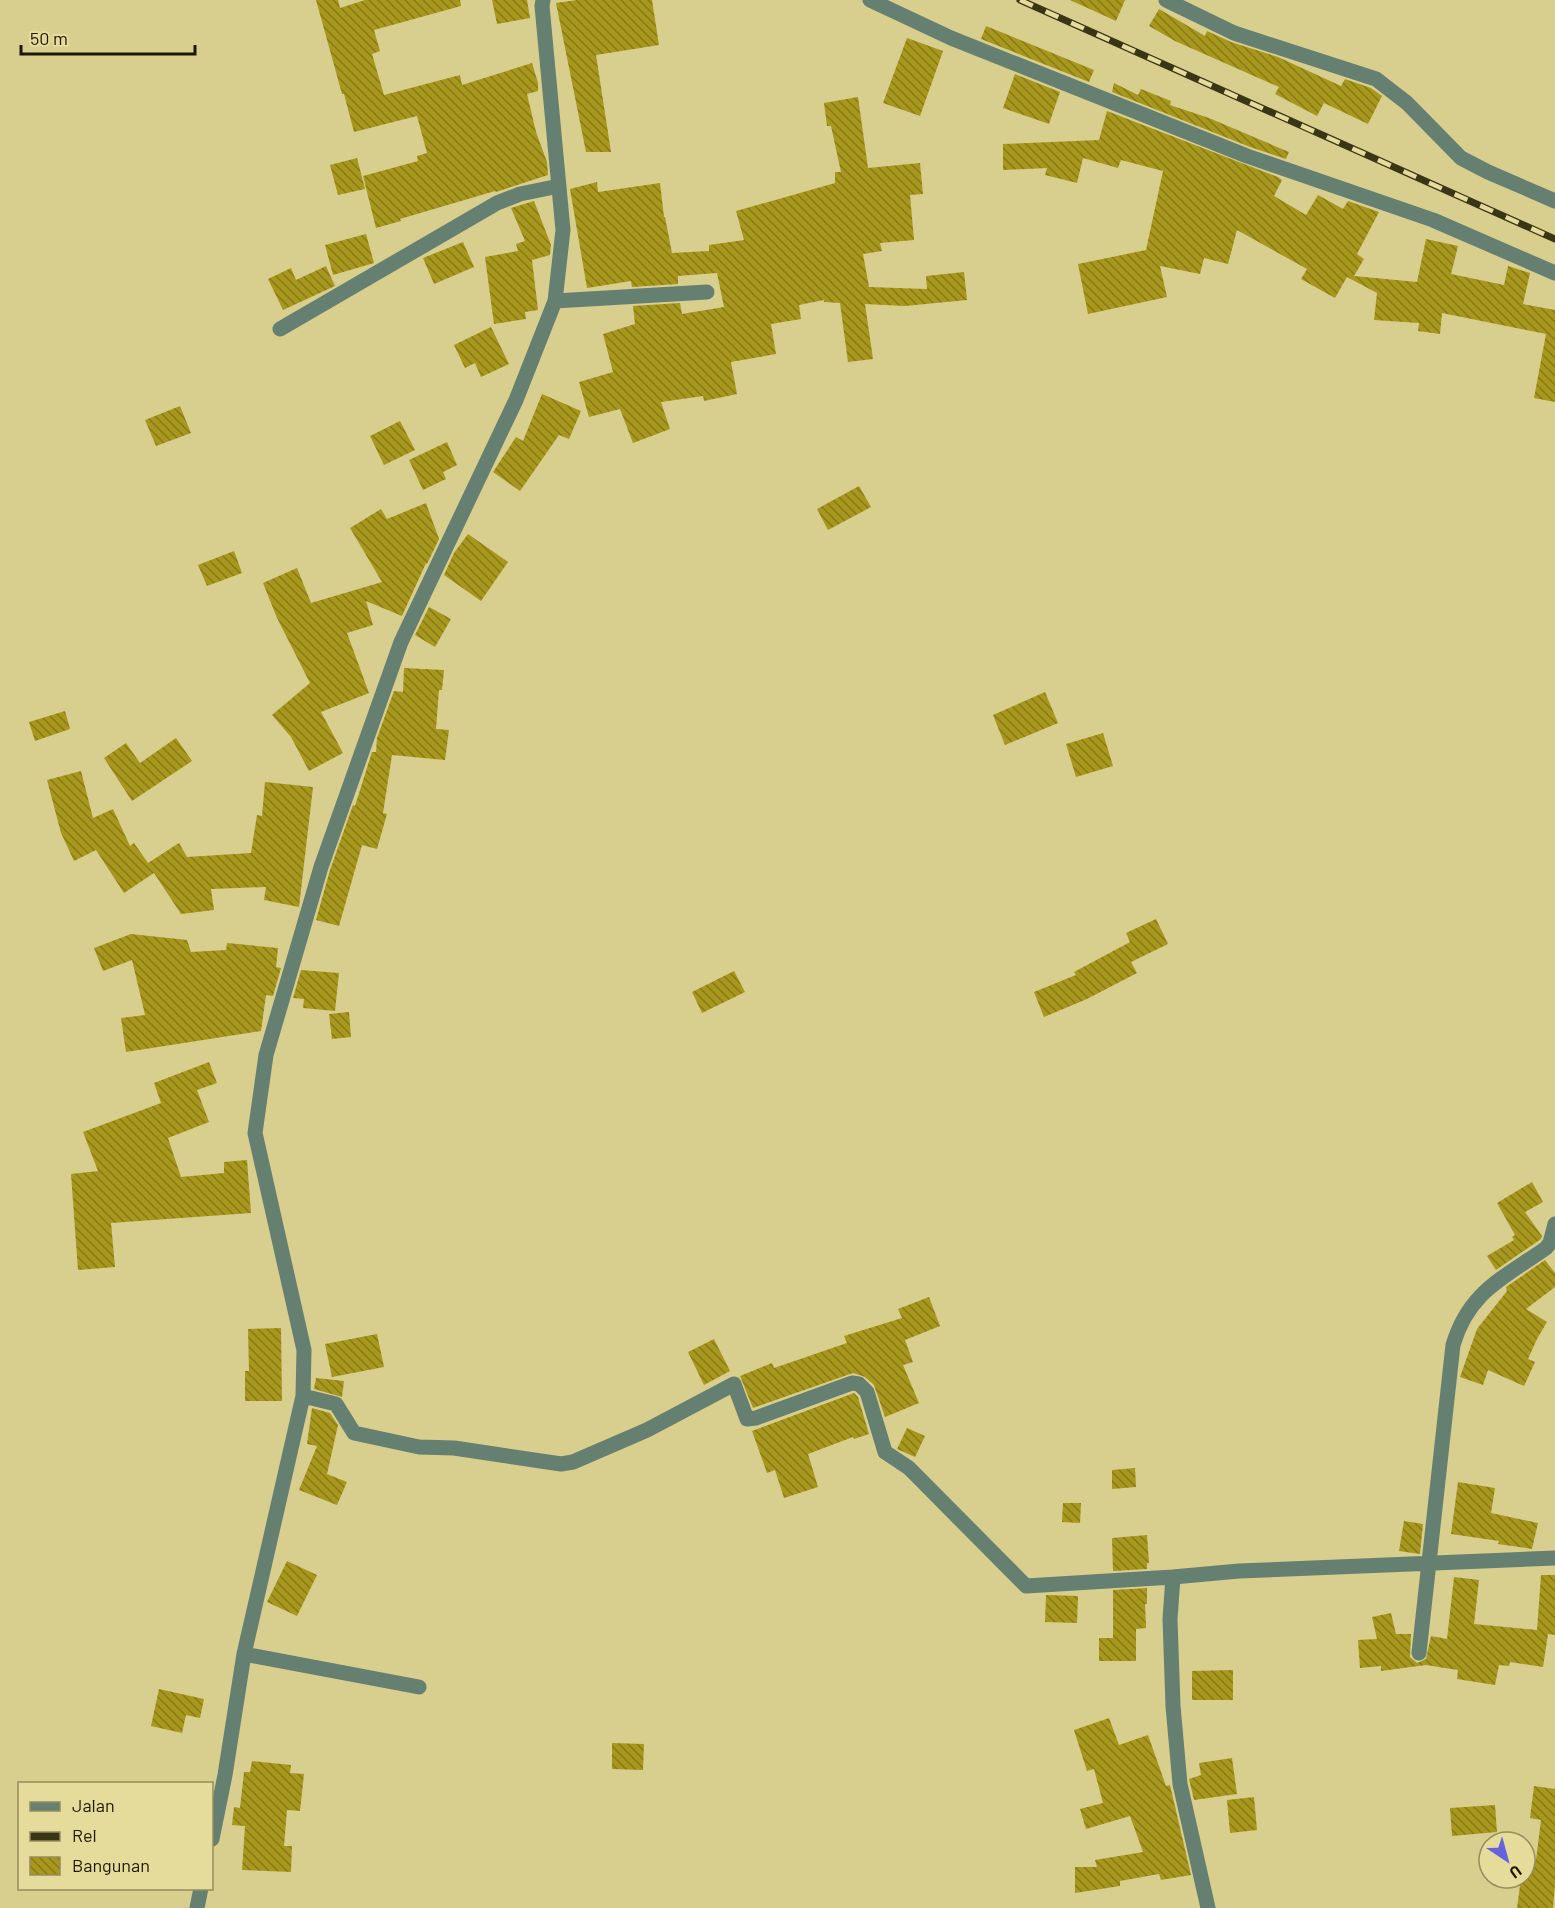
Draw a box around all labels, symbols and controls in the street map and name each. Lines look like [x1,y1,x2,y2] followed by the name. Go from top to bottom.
[21,18,195,56] scale bar
[30,27,68,49] text: 50 m
[18,1782,213,1890] legend
[72,1794,115,1816] text: Jalan
[72,1824,97,1846] text: Rel
[1477,1830,1537,1890] north arrow
[72,1854,150,1876] text: Bangunan
[1506,1862,1526,1883] text: U

